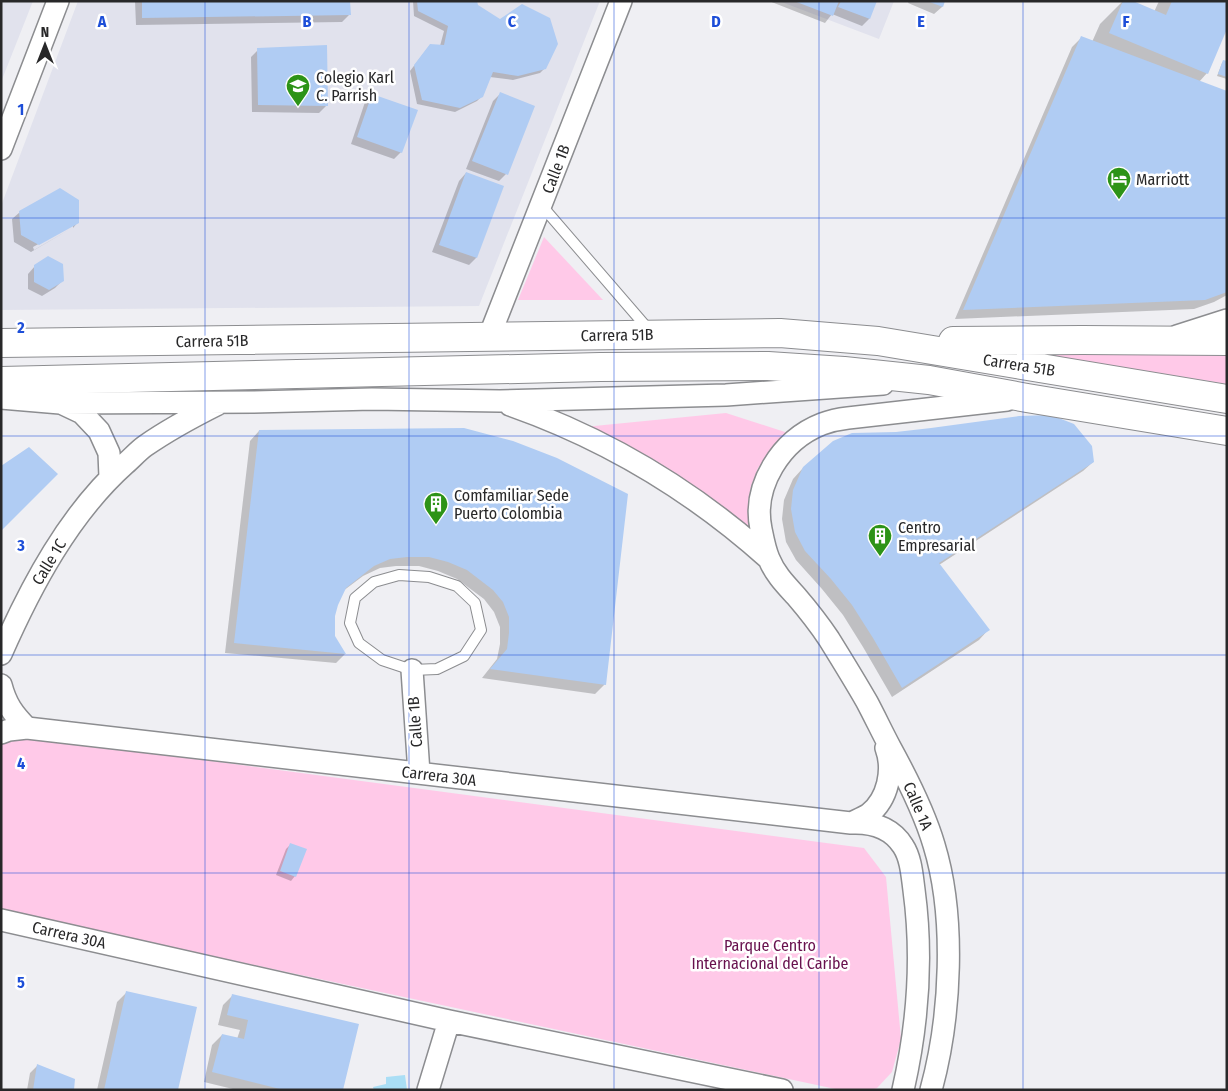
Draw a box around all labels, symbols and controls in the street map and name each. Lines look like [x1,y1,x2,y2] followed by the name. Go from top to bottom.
[97,12,107,31] text: A
[303,12,312,31] text: B
[508,12,517,31] text: C
[711,12,721,31] text: D
[917,12,925,31] text: E
[1122,12,1130,31] text: F
[20,20,70,70] north arrow
[41,24,49,41] text: N
[316,68,394,105] place label: Colegio Karl C. Parrish
[285,73,311,107] school or university icon: Colegio Karl C. Parrish
[18,100,24,119] text: 1
[538,142,574,196] street label: Calle 1B
[1106,166,1132,200] hotel icon: Marriott
[1136,170,1190,189] place label: Marriott
[16,318,25,337] text: 2
[580,325,654,345] street label: Carrera 51B
[175,331,249,351] street label: Carrera 51B
[982,350,1057,380] street label: Carrera 51B
[454,486,569,523] place label: Comfamiliar Sede Puerto Colombia
[423,491,449,525] building icon: Comfamiliar Sede Puerto Colombia
[898,518,975,555] place label: Centro Empresarial
[867,523,893,557] building icon: Centro Empresarial
[16,536,25,555] text: 3
[28,536,70,588] street label: Calle 1C
[404,696,426,748] street label: Calle 1B
[17,754,25,773] text: 4
[401,762,478,790] street label: Carrera 30A
[899,779,937,833] street label: Calle 1A
[30,917,108,953] street label: Carrera 30A
[691,936,849,973] park label: Parque Centro Internacional del Caribe
[17,973,25,992] text: 5

